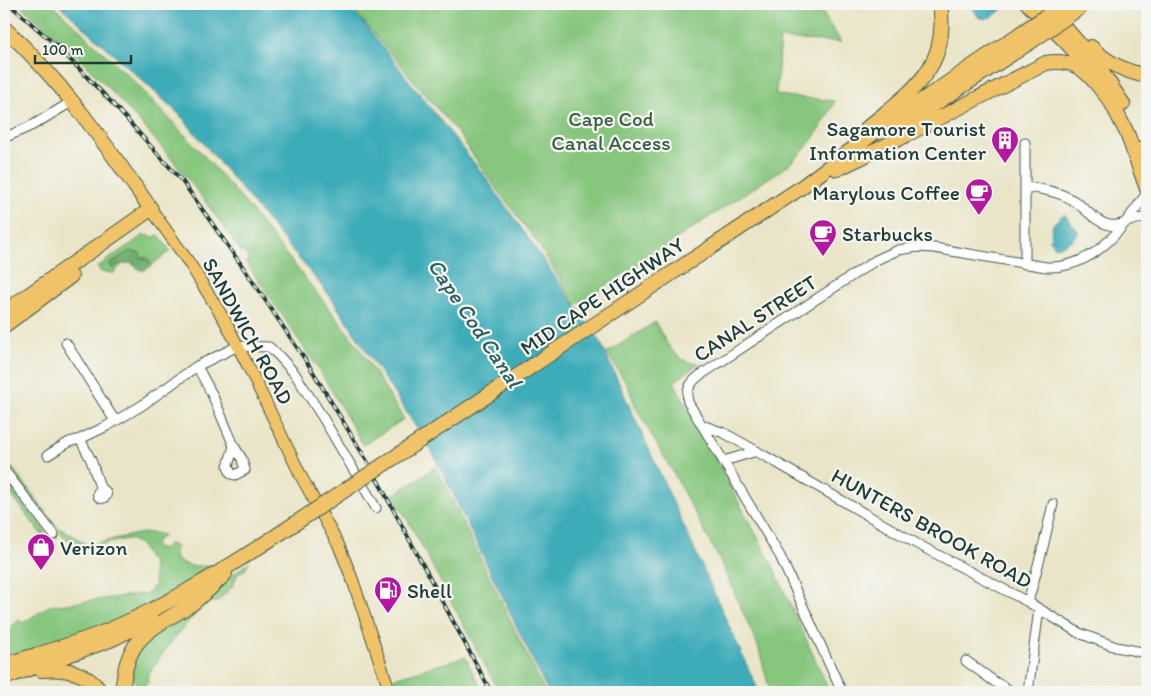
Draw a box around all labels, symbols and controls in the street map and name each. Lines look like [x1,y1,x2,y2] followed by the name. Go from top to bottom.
[35,32,131,64] scale bar
[42,41,84,59] text: 100 m
[551,106,671,155] park label: Cape Cod Canal Access
[809,116,987,165] place label: Sagamore Tourist Information Center
[990,125,1020,164] building icon: Sagamore Tourist Information Center
[964,177,994,216] cafe icon: Marylous Coffee
[812,180,960,205] place label: Marylous Coffee
[808,218,838,257] cafe icon: Starbucks
[842,221,933,246] place label: Starbucks
[515,232,689,360] street label: MID CAPE HIGHWAY
[197,253,299,409] street label: SANDWICH ROAD
[422,253,529,394] water label: Cape Cod Canal
[689,269,821,367] street label: CANAL STREET
[827,462,1037,594] street label: HUNTERS BROOK ROAD
[26,532,56,571] shop icon: Verizon
[60,535,127,560] place label: Verizon
[373,575,403,614] fuel station icon: Shell
[407,578,452,603] place label: Shell

